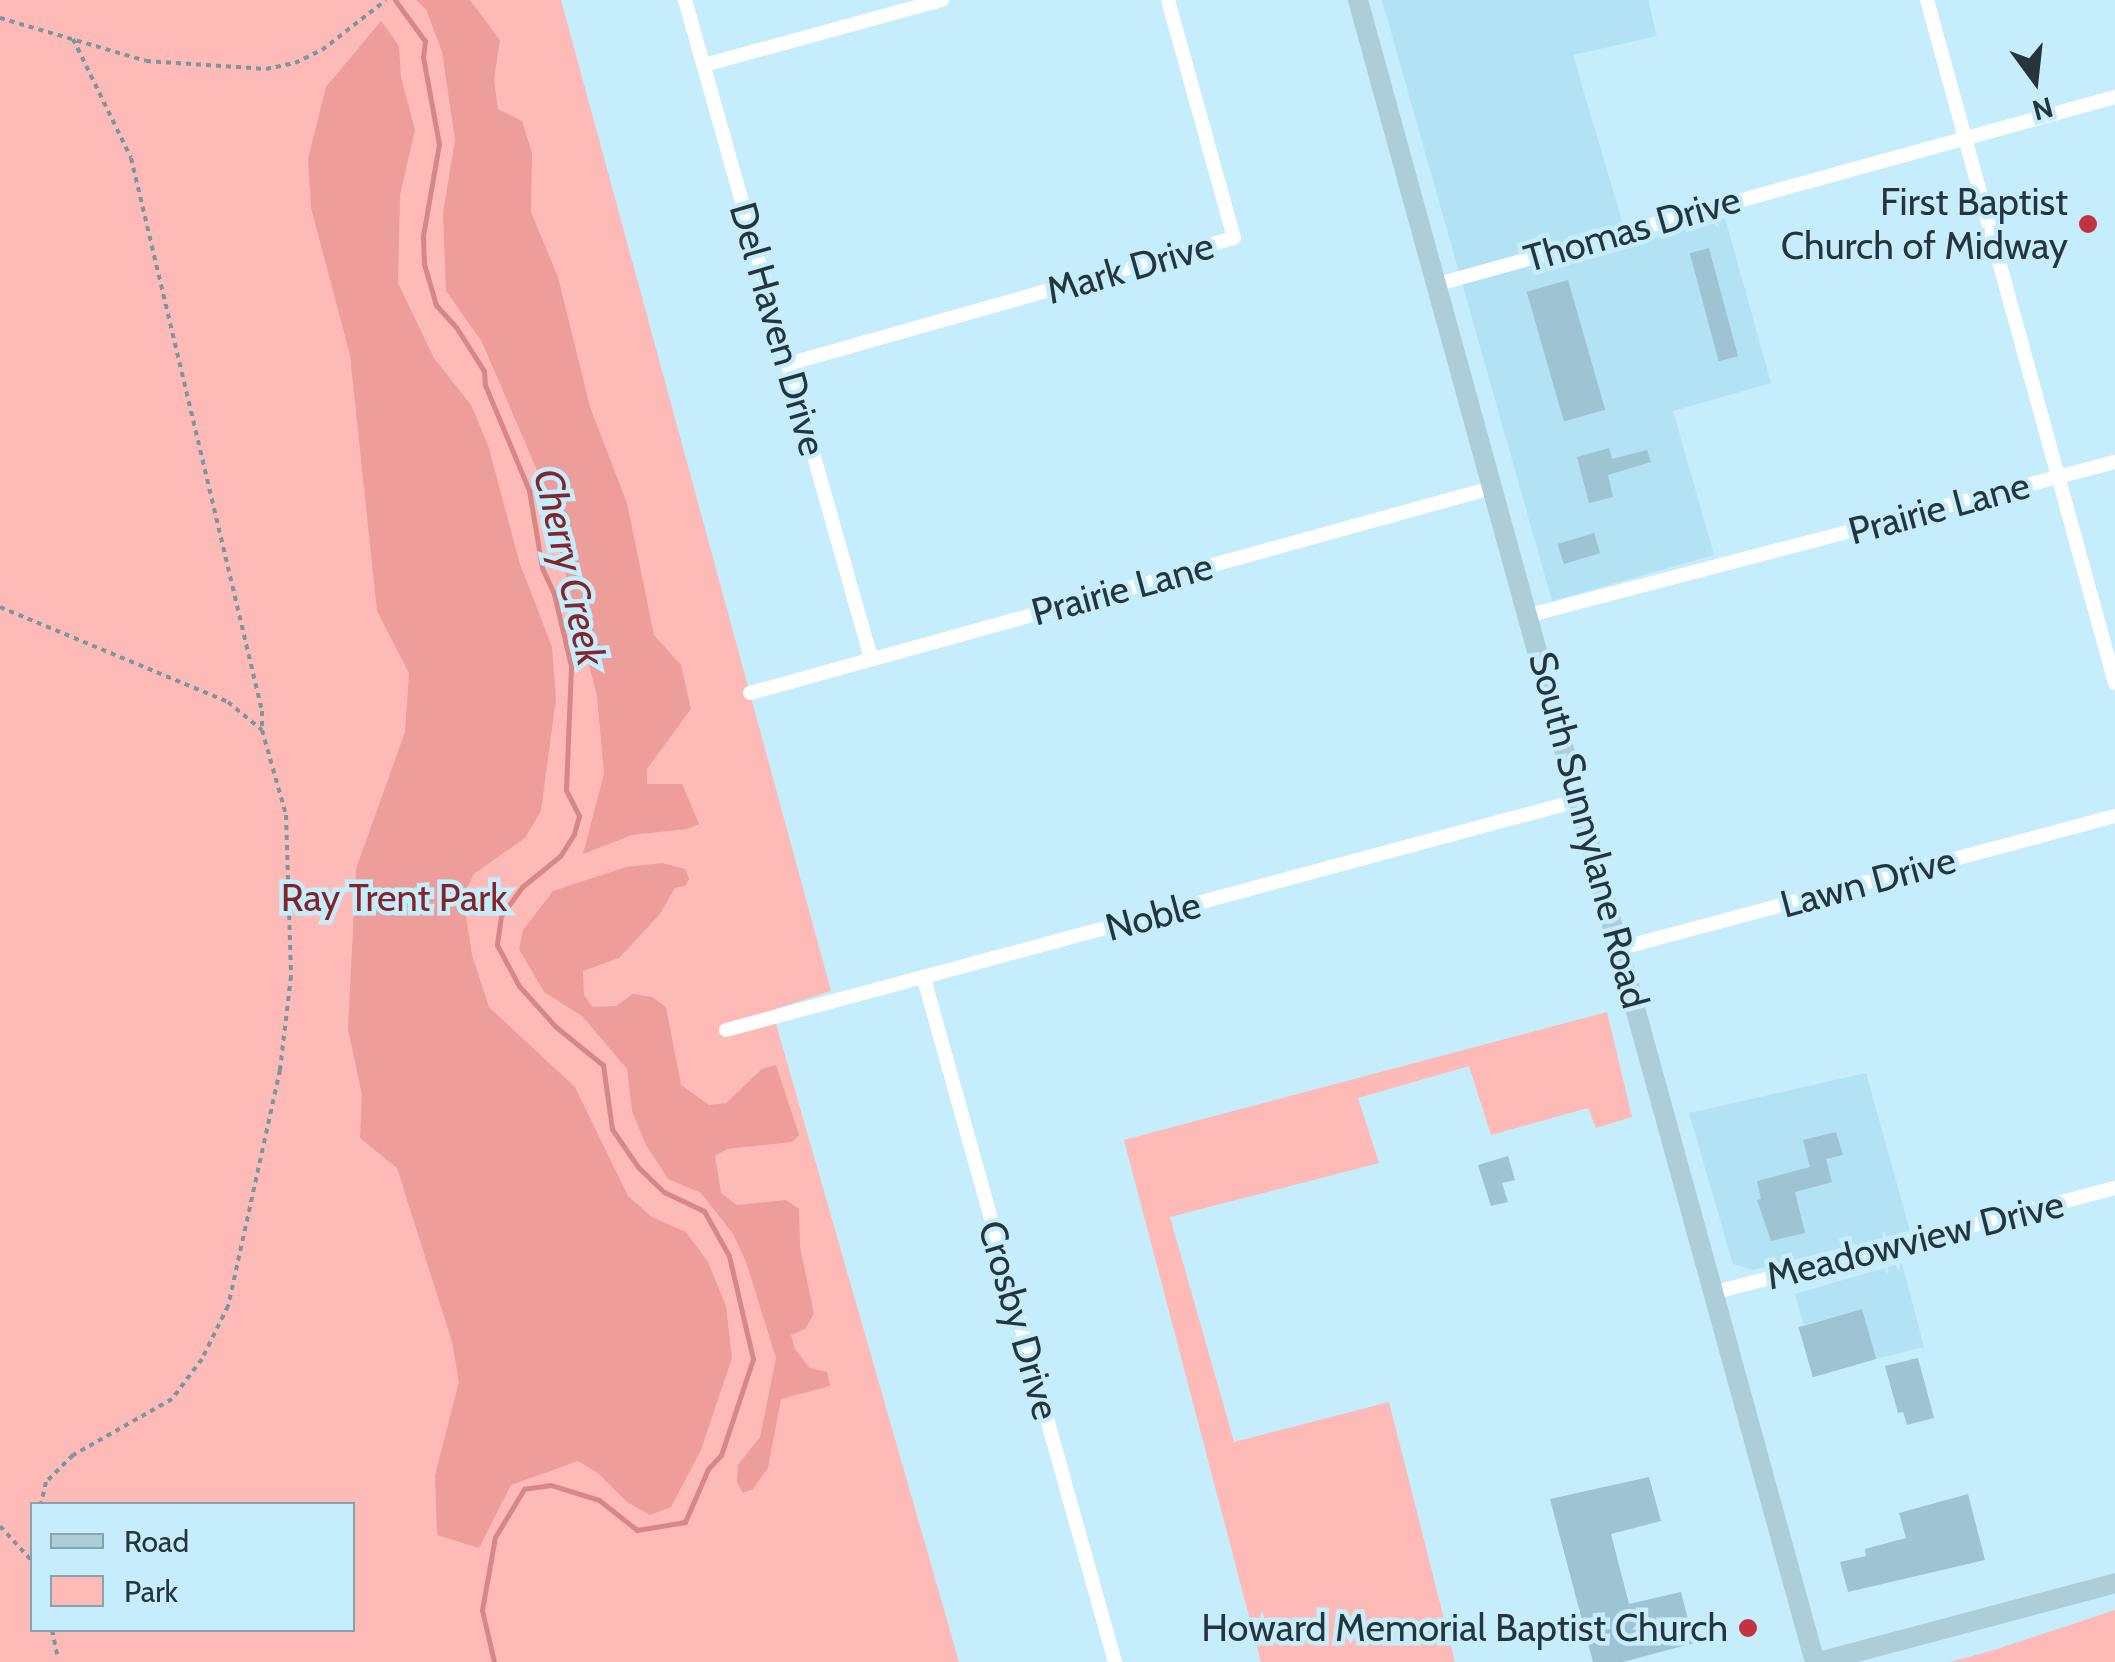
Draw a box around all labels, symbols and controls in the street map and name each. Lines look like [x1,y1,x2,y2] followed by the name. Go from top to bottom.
[1985,30,2085,130] north arrow
[2029,90,2057,128] text: N
[1519,176,1745,282] street label: Thomas Drive
[1781,179,2068,268] place label: First Baptist Church of Midway
[720,197,836,461] street label: Del Haven Drive
[2077,213,2099,235] marker: First Baptist Church of Midway
[1041,222,1219,314] street label: Mark Drive
[1844,462,2034,554] street label: Prairie Lane
[524,464,616,670] water label: Cherry Creek
[1027,543,1217,635] street label: Prairie Lane
[1520,647,1658,1013] street label: South Sunnylane Road
[1775,837,1961,927] street label: Lawn Drive
[281,875,507,921] park label: Ray Trent Park
[1101,881,1205,951] street label: Noble
[1762,1181,2068,1299] street label: Meadowview Drive
[969,1215,1069,1425] street label: Crosby Drive
[30,1502,355,1632] legend
[124,1523,189,1560] text: Road
[124,1573,178,1610] text: Park
[1201,1605,1728,1651] place label: Howard Memorial Baptist Church
[1737,1617,1759,1639] marker: Howard Memorial Baptist Church

